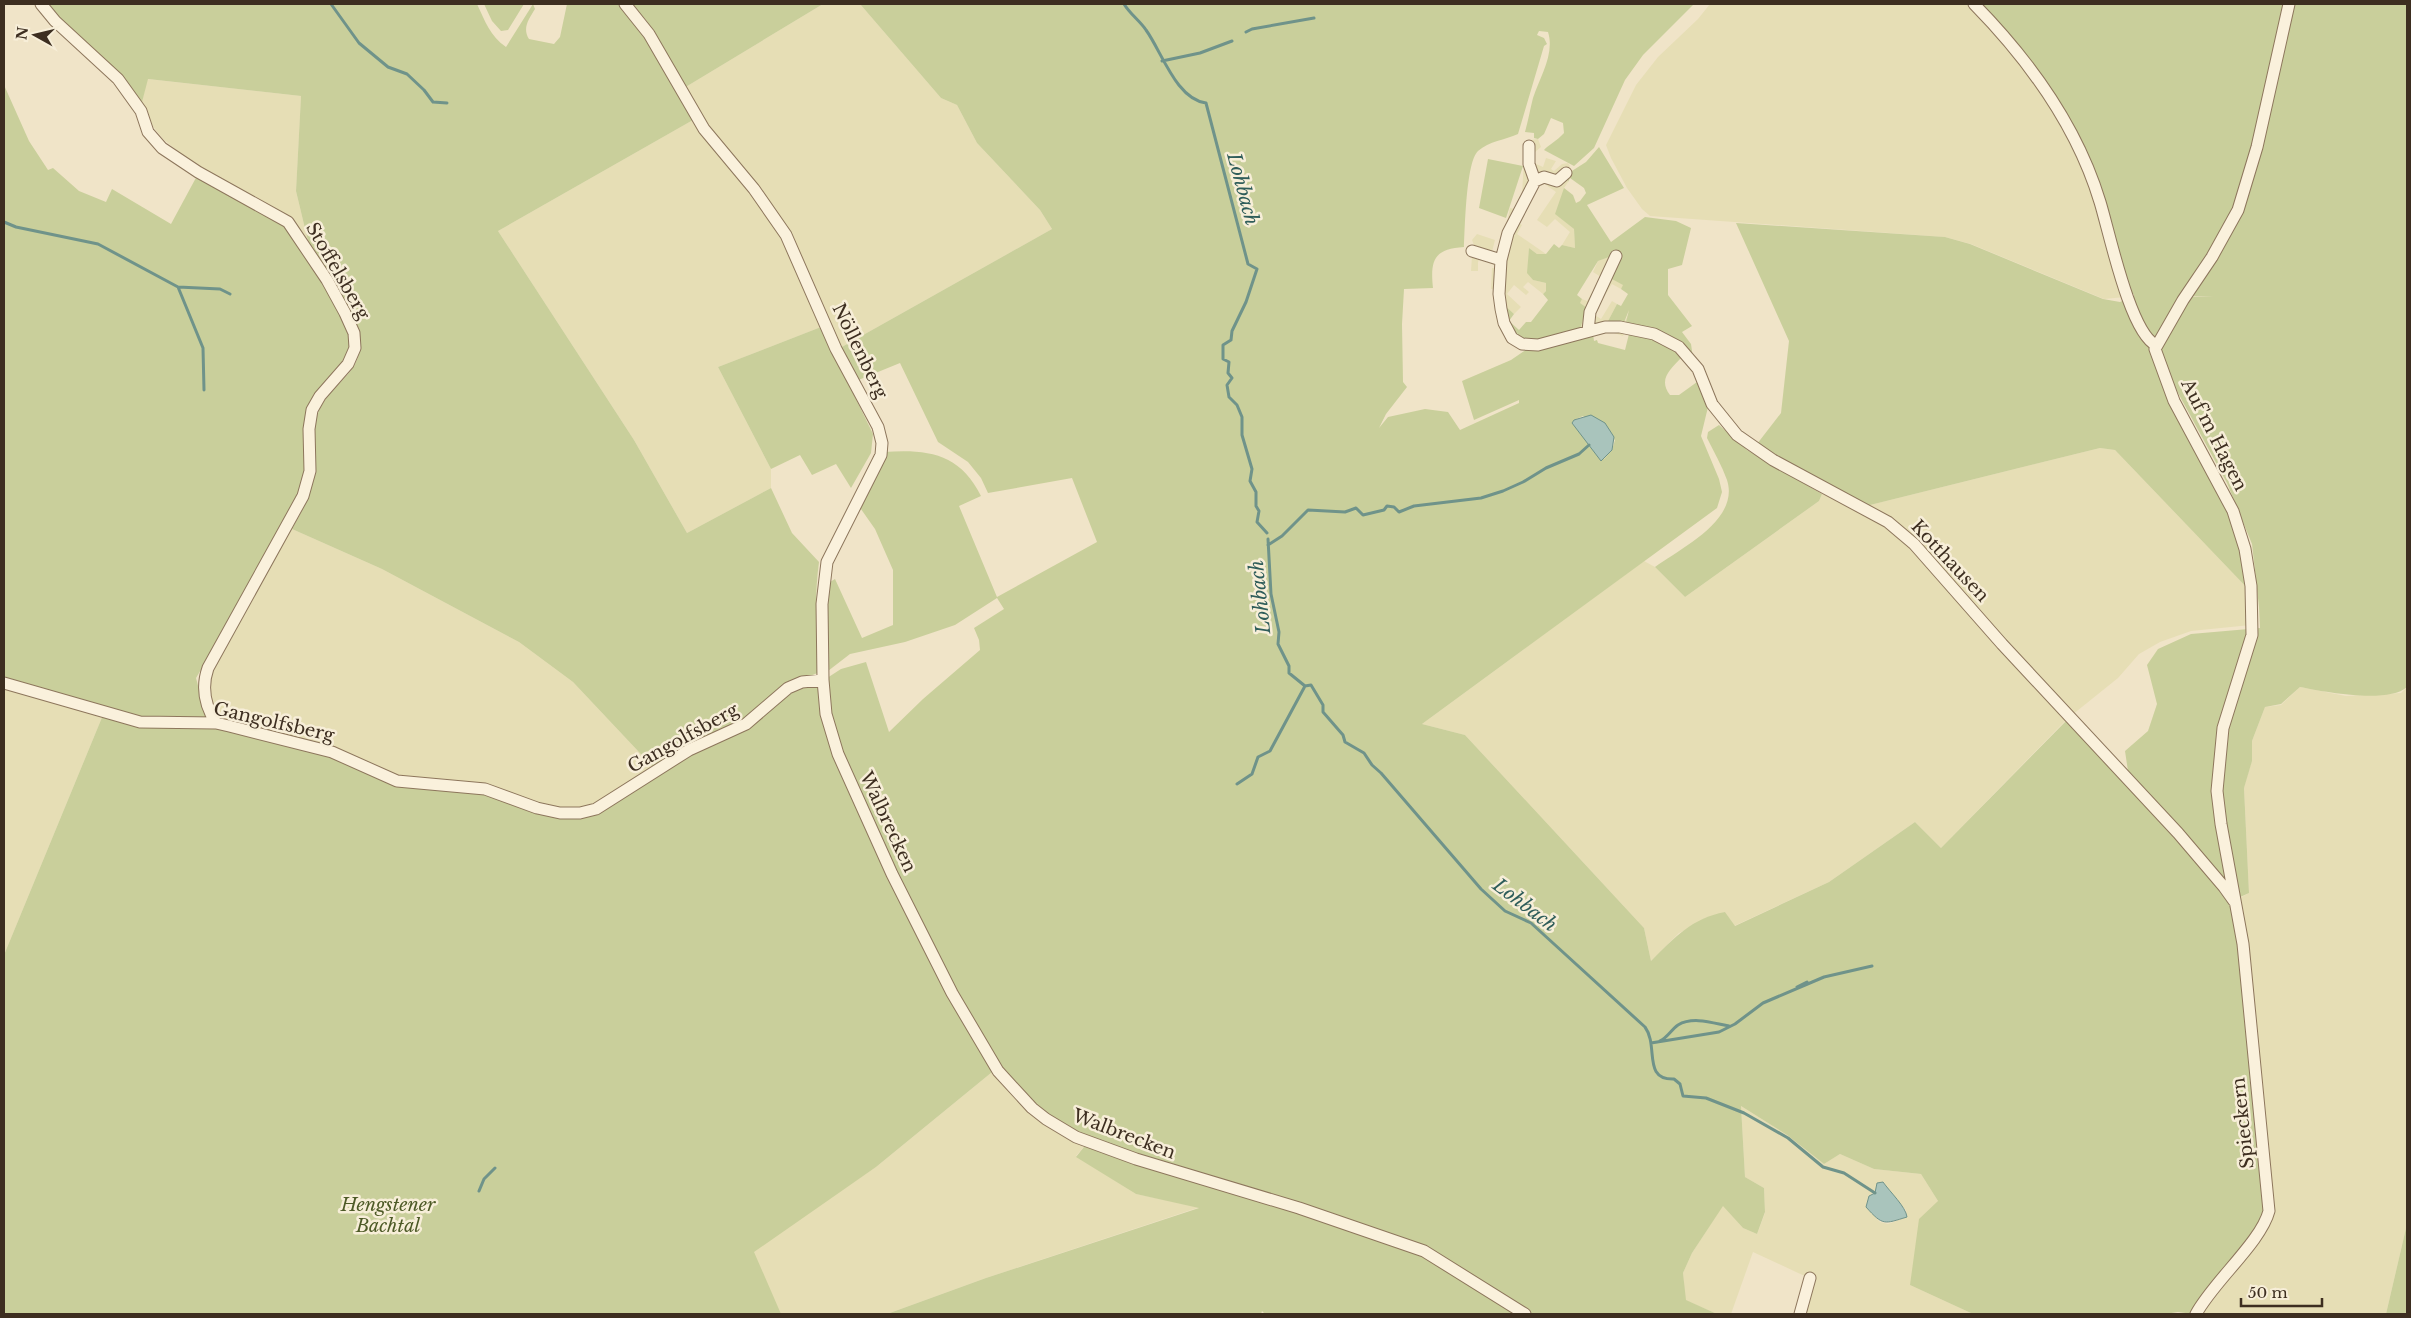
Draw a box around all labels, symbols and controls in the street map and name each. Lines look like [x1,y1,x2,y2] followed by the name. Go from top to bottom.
[10,10,60,60] north arrow
[12,25,32,41] text: N
[1222,149,1264,228] water label: Lohbach
[301,218,375,324] street label: Stoffelsberg
[827,300,893,402] street label: Nöllenberg
[2176,374,2252,495] street label: Auf'm Hagen
[1906,515,1994,607] street label: Kotthausen
[1245,559,1275,636] water label: Lohbach
[211,697,337,747] street label: Gangolfsberg
[624,698,742,778] street label: Gangolfsberg
[855,767,921,876] street label: Walbrecken
[1488,873,1562,937] water label: Lohbach
[2227,1076,2259,1170] street label: Spieckern
[1068,1104,1179,1164] street label: Walbrecken
[340,1194,436,1237] park label: Hengstener Bachtal
[2241,1276,2322,1308] scale bar
[2248,1283,2288,1302] text: 50 m

